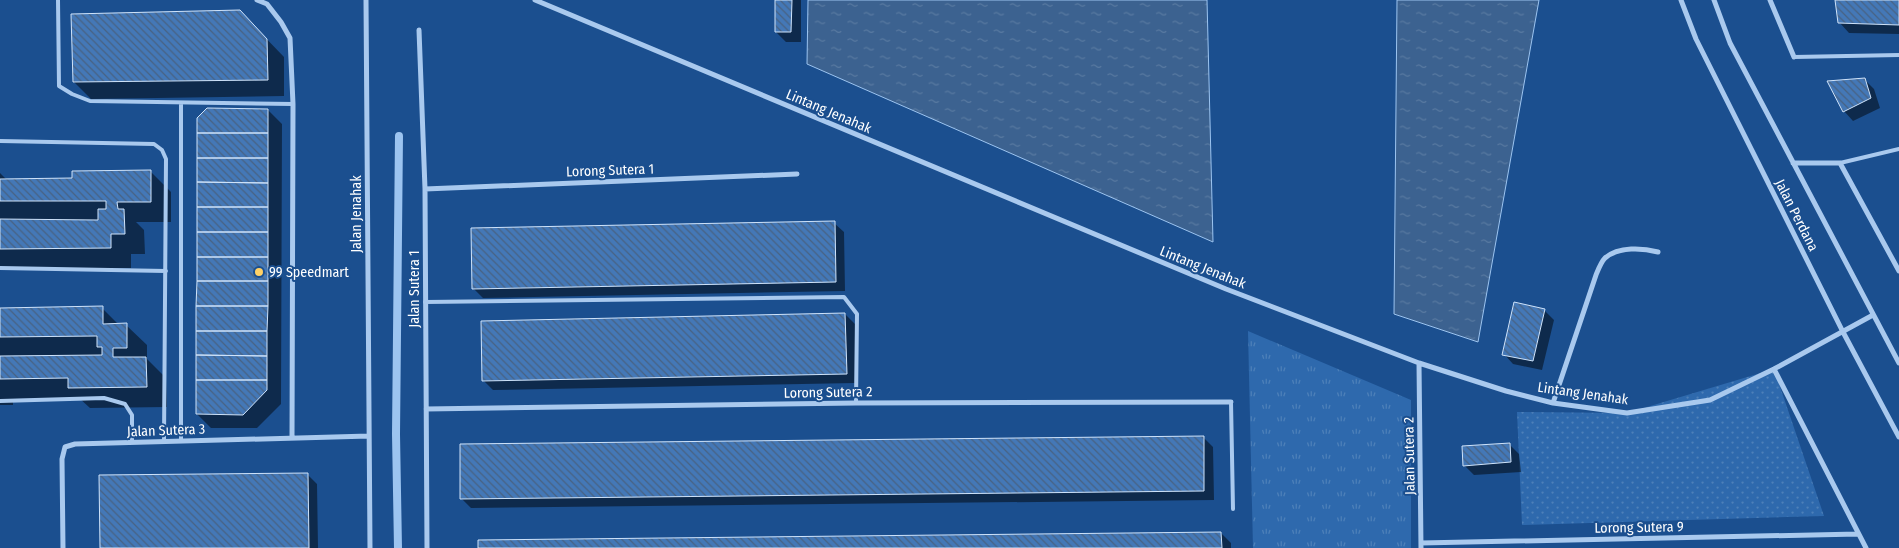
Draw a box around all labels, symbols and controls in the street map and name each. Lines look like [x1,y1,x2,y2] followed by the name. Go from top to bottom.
[783,86,875,137] street label: Lintang Jenahak
[566,160,654,181] street label: Lorong Sutera 1
[348,175,365,253] street label: Jalan Jenahak
[1771,176,1822,254] street label: Jalan Perdana
[1157,242,1249,293] street label: Lintang Jenahak
[406,250,423,328] street label: Jalan Sutera 1
[269,264,349,281] place label: 99 Speedmart
[253,266,265,278] marker: 99 Speedmart
[1536,379,1630,408] street label: Lintang Jenahak
[784,383,873,402] street label: Lorong Sutera 2
[1400,417,1419,495] street label: Jalan Sutera 2
[127,421,205,440] street label: Jalan Sutera 3
[1594,518,1684,537] street label: Lorong Sutera 9

